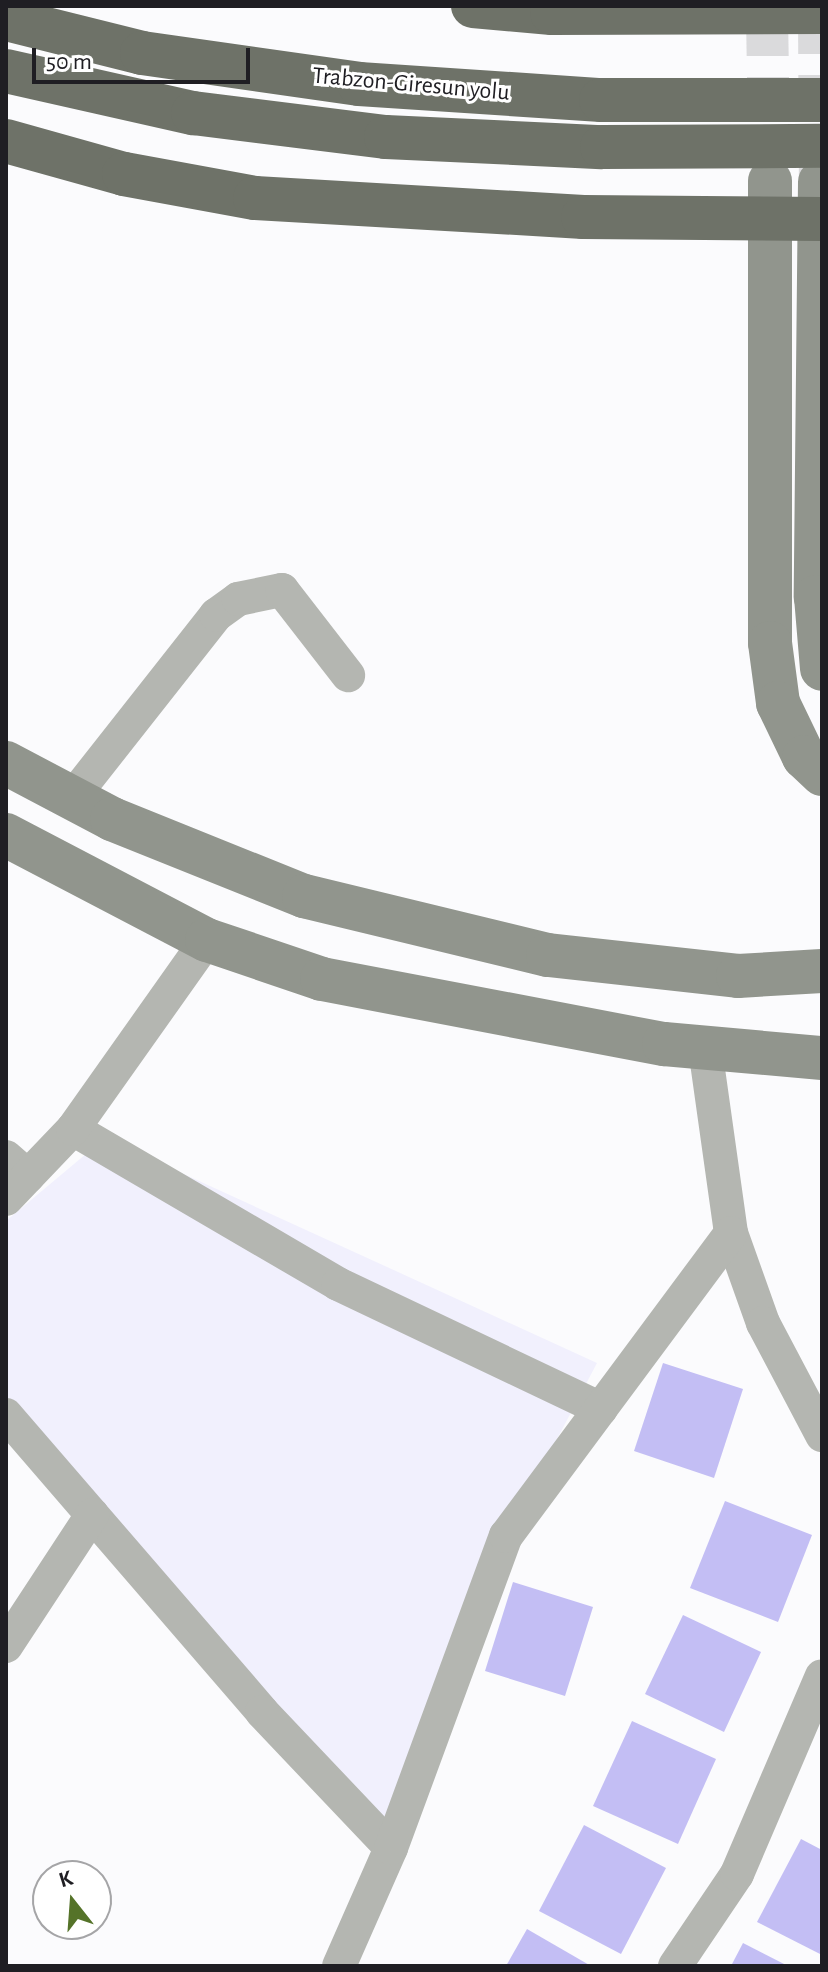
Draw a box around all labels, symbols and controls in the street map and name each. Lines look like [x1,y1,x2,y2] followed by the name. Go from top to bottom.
[36,32,254,82] scale bar
[46,50,92,74] text: 50 m
[311,62,511,108] street label: Trabzon-Giresun yolu
[32,1860,112,1940] north arrow
[56,1867,75,1891] text: K

